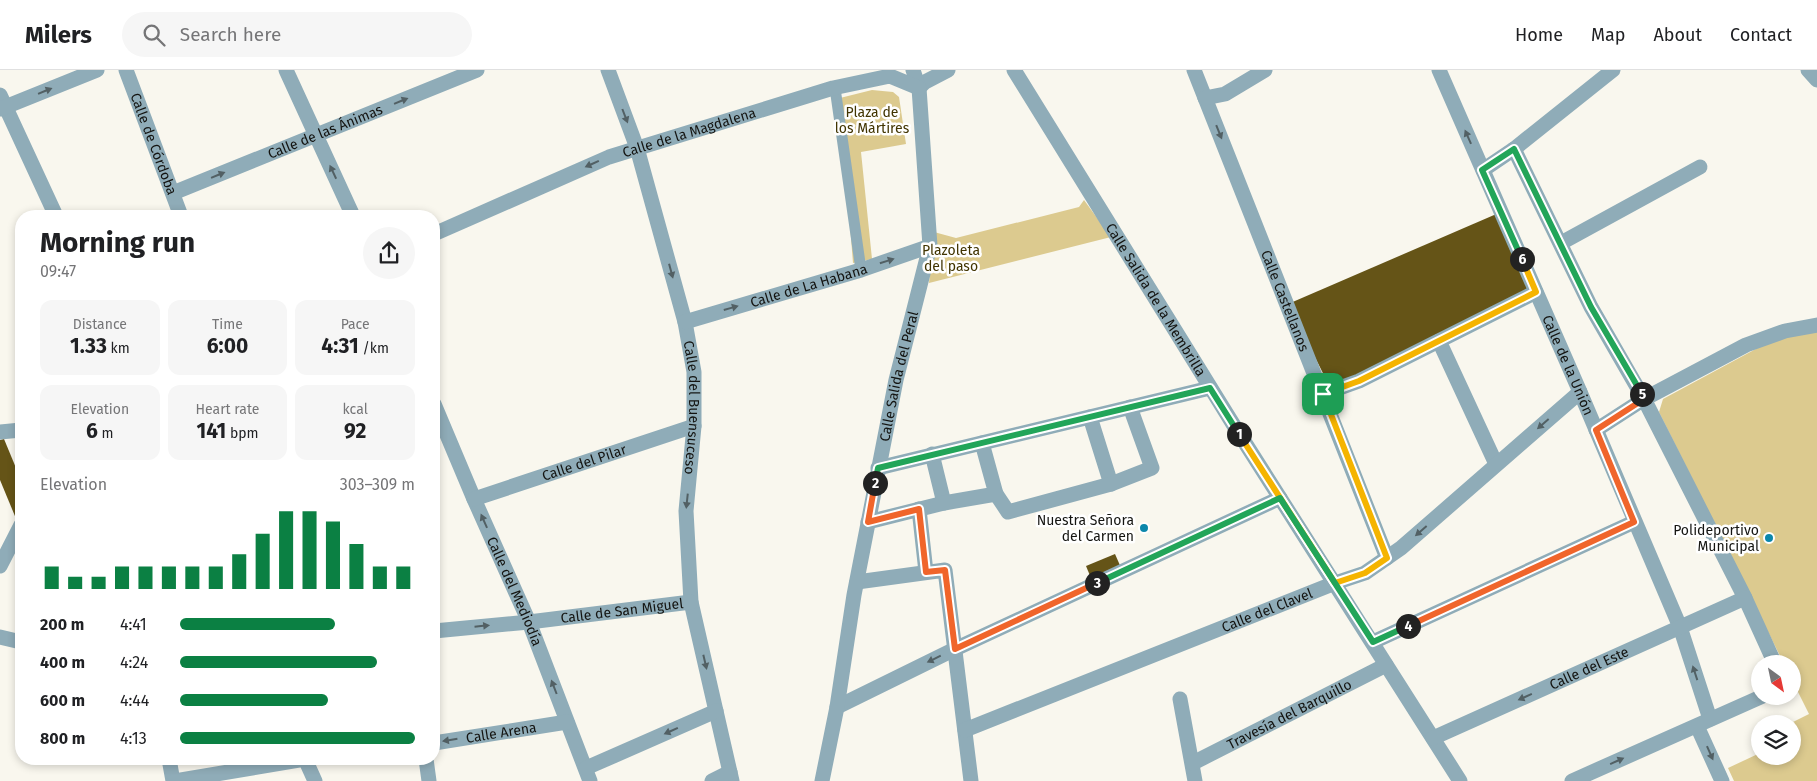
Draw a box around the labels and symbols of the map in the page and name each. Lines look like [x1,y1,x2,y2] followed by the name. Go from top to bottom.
[38,86,52,94] one-way arrow
[126,91,180,197] street label: Calle de Córdoba
[394,96,408,104] one-way arrow
[265,101,386,163] street label: Calle de las Ánimas
[620,104,758,161] street label: Calle de la Magdalena
[835,104,910,137] park label: Plaza de los Mártires
[622,108,629,123] one-way arrow
[1215,125,1223,139] one-way arrow
[1464,130,1472,144] one-way arrow
[585,161,599,169] one-way arrow
[329,165,337,179] one-way arrow
[211,171,226,179] one-way arrow
[1102,220,1209,380] street label: Calle Salida de la Membrilla
[922,242,980,275] park label: Plazoleta del paso
[1510,246,1534,272] pin: 6
[1257,248,1313,354] street label: Calle Castellanos
[880,256,895,264] one-way arrow
[748,260,870,311] street label: Calle de La Habana
[667,264,675,279] one-way arrow
[724,303,739,311] one-way arrow
[876,309,922,443] street label: Calle Salida del Peral
[1538,312,1597,418] street label: Calle de la Unión
[680,339,702,475] street label: Calle del Buensuceso
[1302,373,1344,415] pin
[1630,382,1654,406] pin: 5
[1538,418,1550,430] one-way arrow
[1226,422,1252,446] pin: 1
[540,441,629,485] street label: Calle del Pilar
[862,470,888,496] pin: 2
[682,493,690,509] one-way arrow
[1037,512,1134,545] place label: Nuestra Señora del Carmen
[479,514,487,528] one-way arrow
[1138,522,1150,534] marker: Nuestra Señora del Carmen
[1673,522,1759,555] place label: Polideportivo Municipal
[1414,525,1427,536] one-way arrow
[1763,532,1775,544] marker: Polideportivo Municipal
[483,534,545,649] street label: Calle del Mediodía
[1084,570,1110,596] pin: 3
[1219,585,1315,636] street label: Calle del Clavel
[560,595,684,627] street label: Calle de San Miguel
[1396,614,1420,638] pin: 4
[475,622,491,630] one-way arrow
[1547,643,1631,694] street label: Calle del Este
[701,654,709,669] one-way arrow
[927,655,941,663] one-way arrow
[1751,655,1801,705] north arrow
[1691,665,1699,680] one-way arrow
[1224,676,1355,753] street label: Travesía del Barquillo
[549,680,557,694] one-way arrow
[1518,693,1532,701] one-way arrow
[465,719,538,747] street label: Calle Arena
[664,727,678,735] one-way arrow
[441,736,457,744] one-way arrow
[1706,746,1714,760] one-way arrow
[1610,757,1624,765] one-way arrow

